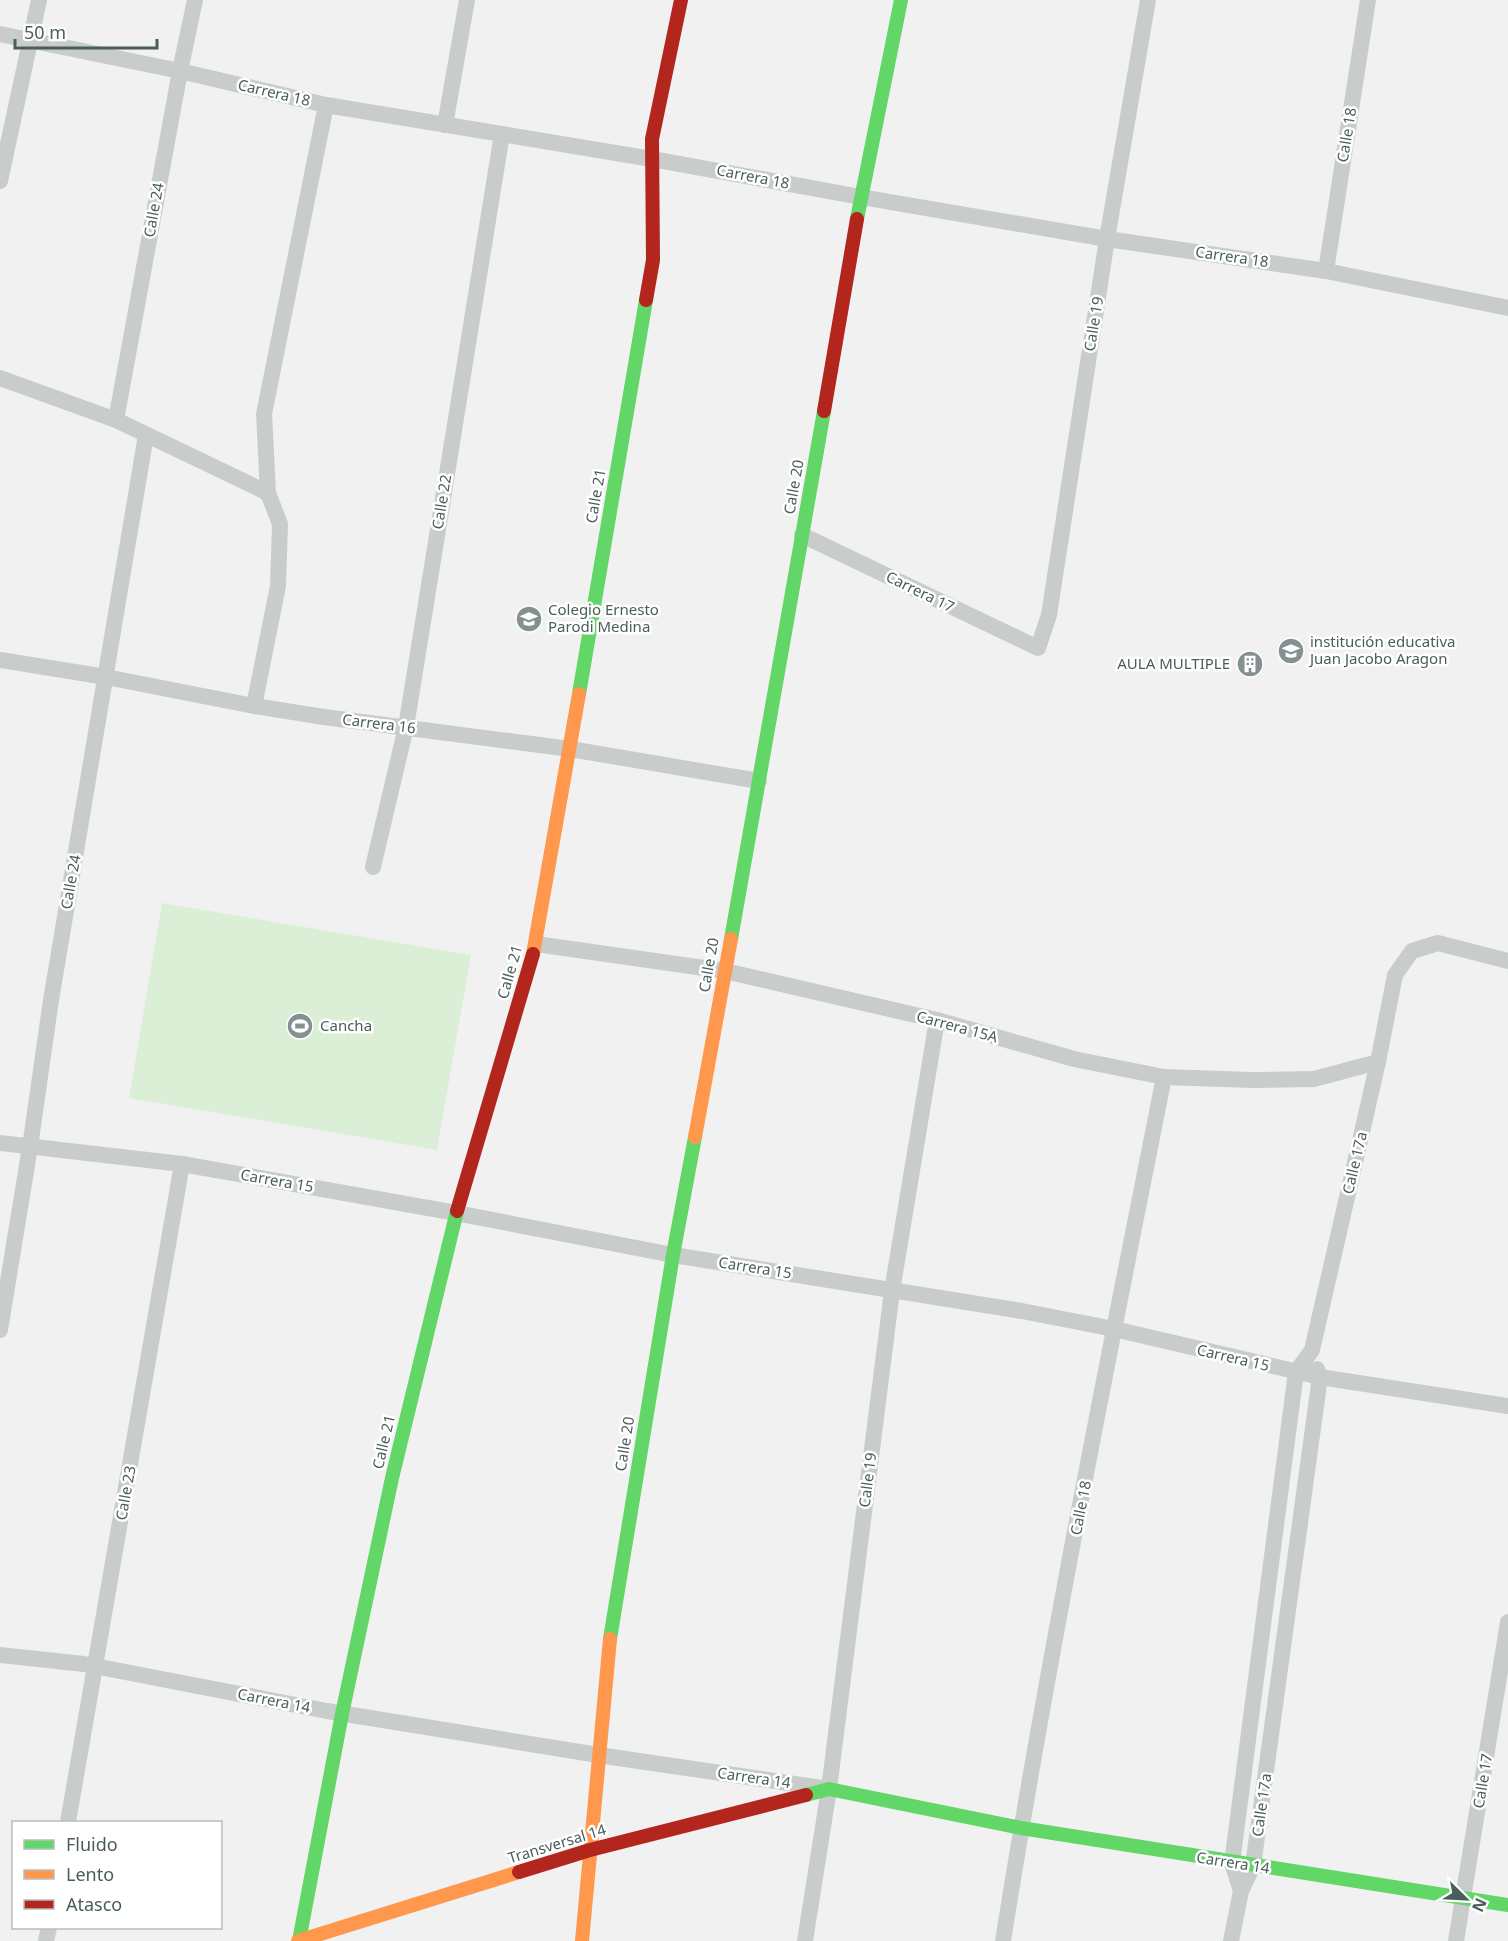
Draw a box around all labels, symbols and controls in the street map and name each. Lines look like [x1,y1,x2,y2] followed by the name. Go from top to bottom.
[15,12,158,50] scale bar
[24,20,66,44] text: 50 m
[236,74,312,110] street label: Carrera 18
[1332,106,1360,164] street label: Calle 18
[715,159,791,193] street label: Carrera 18
[138,181,168,239] street label: Calle 24
[1194,241,1270,271] street label: Carrera 18
[1079,295,1107,353] street label: Calle 19
[778,458,808,516] street label: Calle 20
[580,467,610,525] street label: Calle 21
[427,473,455,531] street label: Calle 22
[883,566,958,616] street label: Carrera 17
[548,599,659,636] place label: Colegio Ernesto Parodi Medina
[514,604,544,634] school or university icon: Colegio Ernesto Parodi Medina
[1308,631,1456,668] place label: institución educativa Juan Jacobo Aragon
[1276,636,1306,666] school or university icon: institución educativa Juan Jacobo Aragon
[1235,649,1265,679] building icon: AULA MULTIPLE
[1117,653,1230,673] place label: AULA MULTIPLE
[341,709,417,737] street label: Carrera 16
[55,853,85,911] street label: Calle 24
[693,936,723,994] street label: Calle 20
[492,942,526,1001] street label: Calle 21
[914,1006,1001,1047] street label: Carrera 15A
[285,1011,315,1041] sports icon: Cancha
[320,1015,372,1035] place label: Cancha
[1337,1130,1371,1196] street label: Calle 17a
[239,1164,315,1196] street label: Carrera 15
[717,1251,793,1283] street label: Carrera 15
[1195,1339,1271,1375] street label: Carrera 15
[367,1413,399,1471] street label: Calle 21
[610,1415,638,1473] street label: Calle 20
[854,1451,880,1508] street label: Calle 19
[110,1464,140,1522] street label: Calle 23
[1065,1479,1095,1537] street label: Calle 18
[236,1683,313,1717] street label: Carrera 14
[1468,1752,1496,1810] street label: Calle 17
[716,1762,792,1792] street label: Carrera 14
[1247,1772,1275,1838] street label: Calle 17a
[505,1819,608,1867] street label: Transversal 14
[12,1821,222,1929] legend
[66,1832,118,1856] text: Fluido
[1195,1846,1272,1878] street label: Carrera 14
[66,1862,114,1886] text: Lento
[1436,1869,1496,1929] north arrow
[66,1892,122,1916] text: Atasco
[1467,1895,1492,1916] text: N

